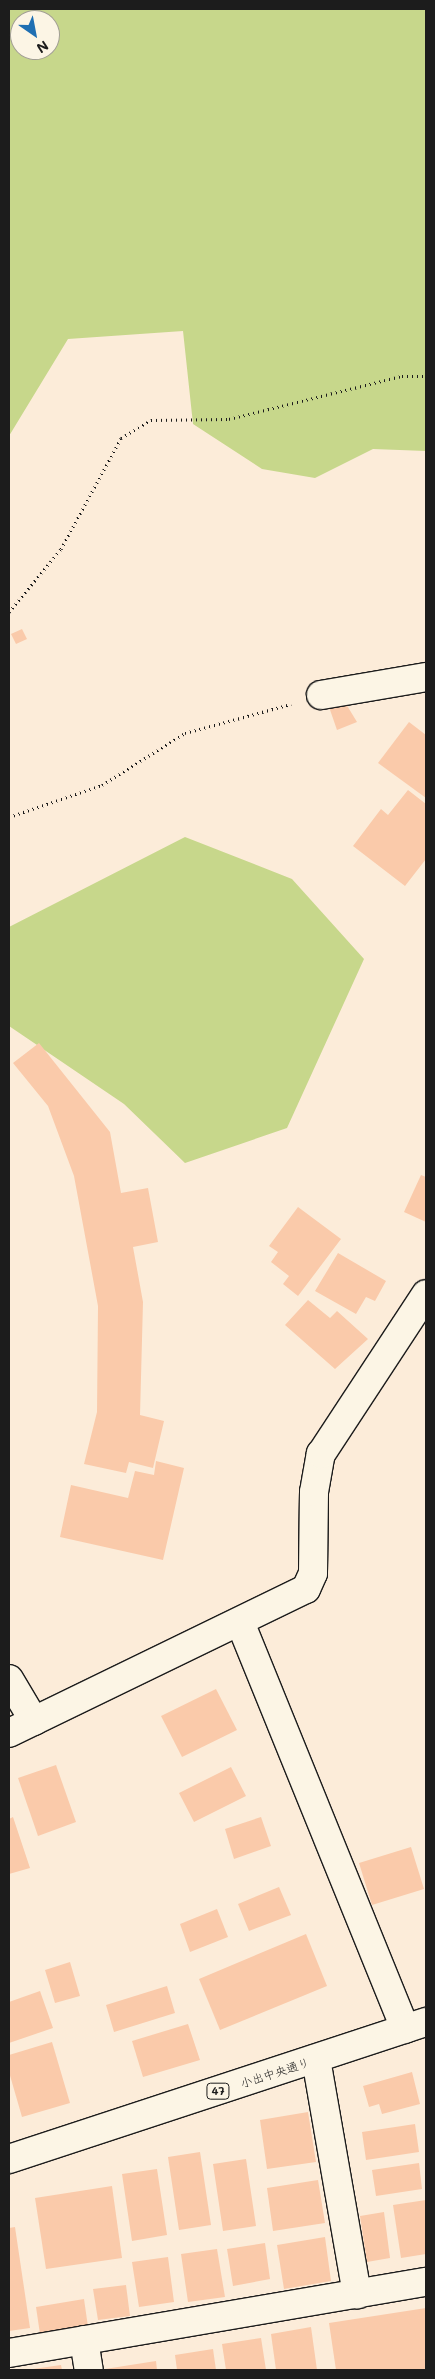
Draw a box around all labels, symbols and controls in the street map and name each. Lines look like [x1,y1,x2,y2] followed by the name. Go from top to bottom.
[10,10,60,60] north arrow
[33,36,53,58] text: N
[239,2055,311,2091] street label: 小出中央通り
[206,2082,230,2100] road number: 47

